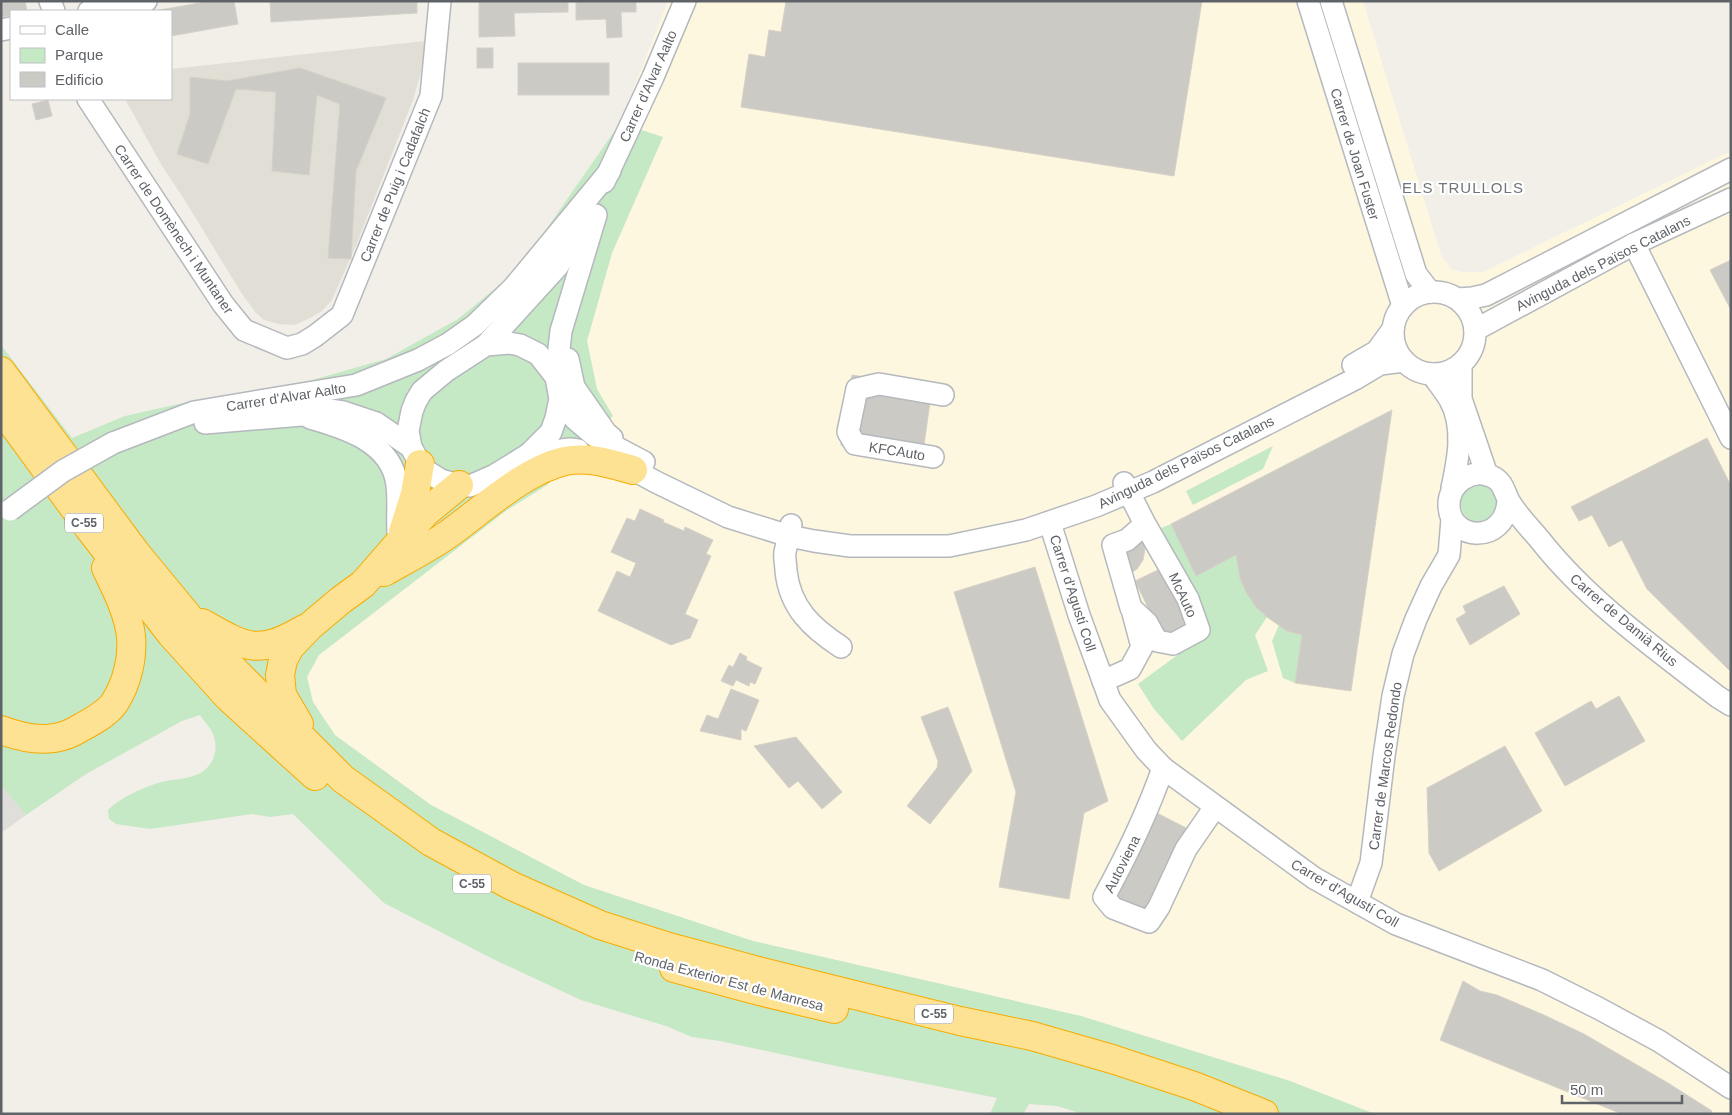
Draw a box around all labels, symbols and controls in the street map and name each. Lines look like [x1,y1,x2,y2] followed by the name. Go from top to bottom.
[10,10,172,100] legend
[55,21,89,38] text: Calle
[616,27,680,145] street label: Carrer d'Alvar Aalto
[55,46,103,63] text: Parque
[55,71,103,88] text: Edificio
[1327,86,1383,222] street label: Carrer de Joan Fuster
[357,106,433,264] street label: Carrer de Puig i Cadafalch
[111,141,237,317] street label: Carrer de Domènech i Muntaner
[1402,179,1524,196] district label: ELS TRULLOLS
[1513,212,1693,314] street label: Avinguda dels Països Catalans
[225,380,347,414] street label: Carrer d'Alvar Aalto
[1096,412,1276,512] street label: Avinguda dels Països Catalans
[868,439,927,463] street label: KFCAuto
[65,514,103,532] road number: C-55
[1047,533,1099,653] street label: Carrer d'Agustí Coll
[1166,570,1200,620] street label: McAuto
[1567,570,1681,670] street label: Carrer de Damià Rius
[1365,681,1405,851] street label: Carrer de Marcos Redondo
[1101,832,1143,895] street label: Autoviena
[1288,856,1402,930] street label: Carrer d'Agustí Coll
[453,874,491,894] road number: C-55
[633,948,826,1014] street label: Ronda Exterior Est de Manresa
[915,1004,953,1024] road number: C-55
[1562,1072,1682,1104] scale bar
[1570,1081,1603,1098] text: 50 m

